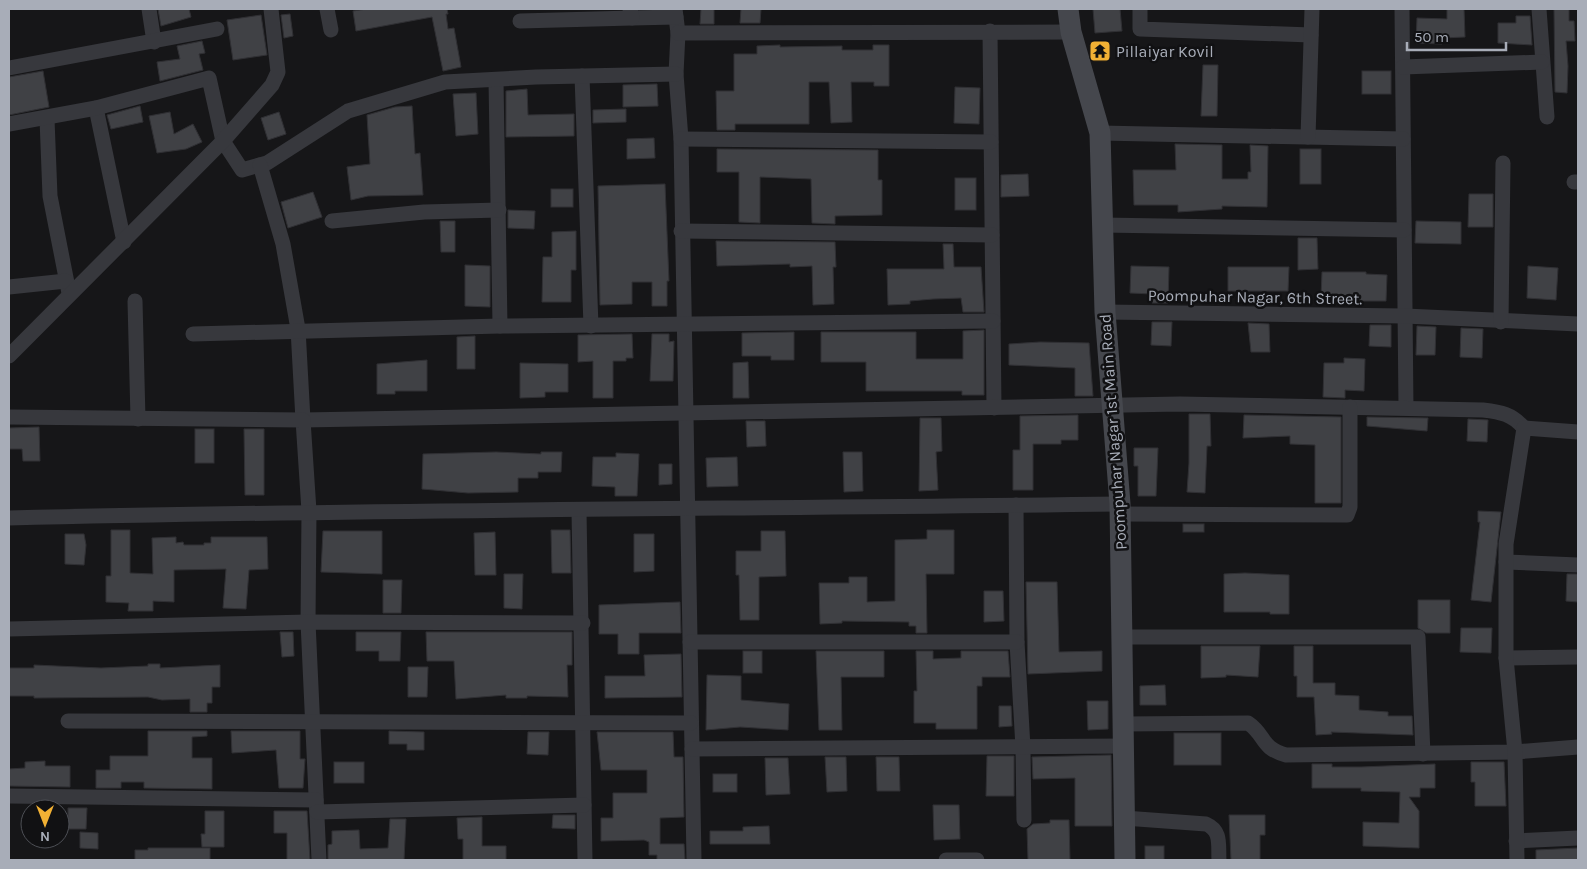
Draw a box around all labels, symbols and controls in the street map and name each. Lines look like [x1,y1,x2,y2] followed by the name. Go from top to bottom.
[1407,20,1506,52] scale bar
[1414,28,1449,46] text: 50 m
[1088,39,1112,63] temple icon: Pillaiyar Kovil
[1116,42,1214,61] place label: Pillaiyar Kovil
[1148,286,1362,308] street label: Poompuhar Nagar, 6th Street.
[1095,313,1131,551] street label: Poompuhar Nagar 1st Main Road
[20,799,70,849] north arrow
[40,828,50,845] text: N

